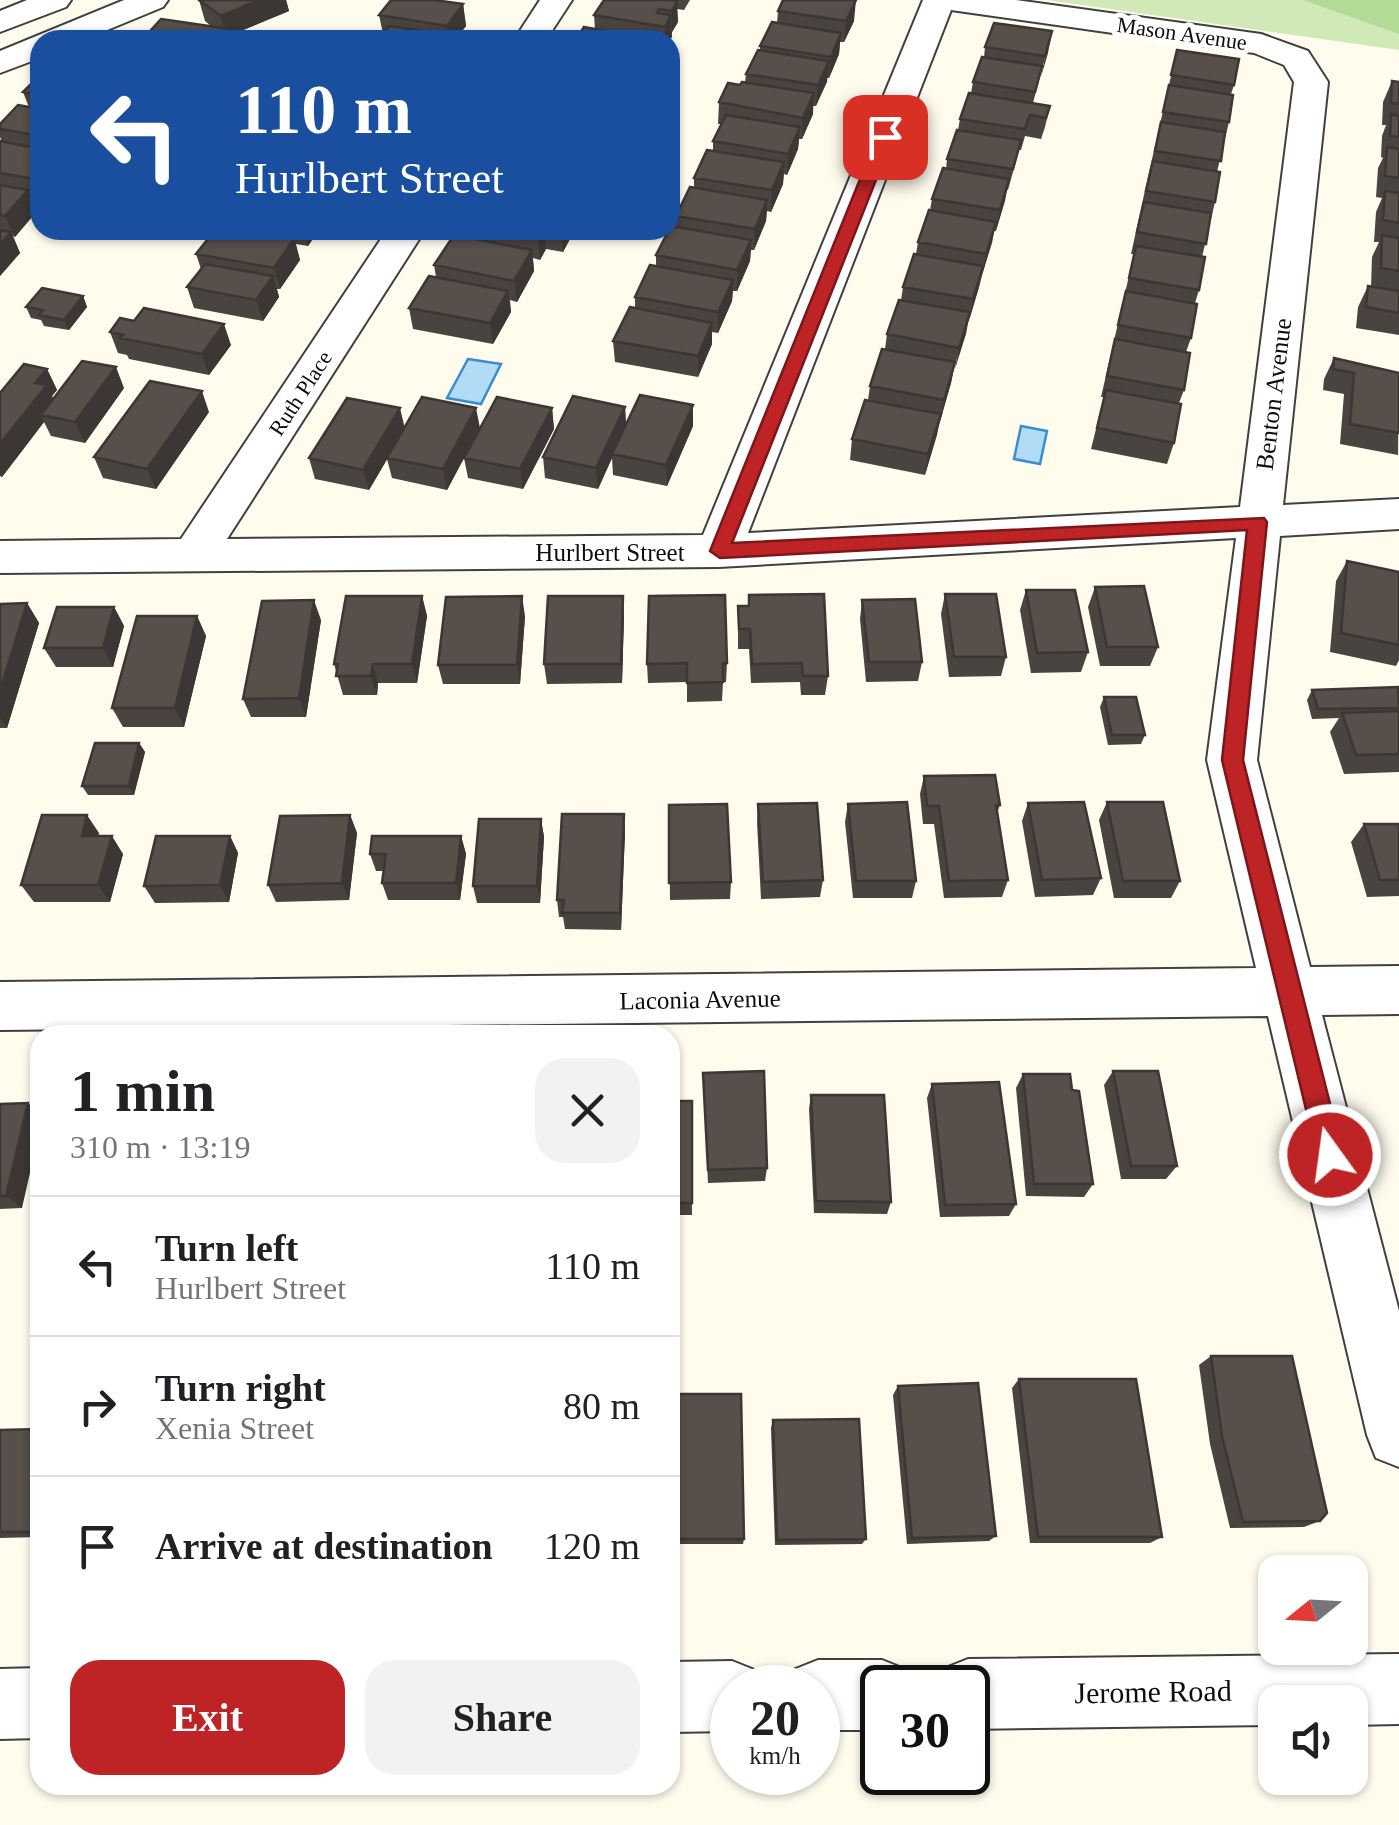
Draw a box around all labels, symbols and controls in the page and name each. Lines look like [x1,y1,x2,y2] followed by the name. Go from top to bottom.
[1115,12,1249,55] street label: Mason Avenue
[70,70,200,200] icon: left
[235,71,412,148] text: 110 m
[843,95,928,180] pin
[858,110,913,165] icon: arrive
[235,153,504,203] text: Hurlbert Street
[1251,316,1296,472] street label: Benton Avenue
[264,346,337,440] street label: Ruth Place
[535,539,685,566] street label: Hurlbert Street
[619,985,781,1014] street label: Laconia Avenue
[70,1058,215,1124] text: 1 min
[535,1058,640,1163] button: close
[1278,1103,1382,1207] position arrow
[70,1129,250,1165] text: 310 m · 13:19
[155,1227,298,1269] text: Turn left
[70,1239,125,1294] icon: left
[545,1245,640,1287] text: 110 m
[155,1270,346,1306] text: Hurlbert Street
[155,1367,326,1409] text: Turn right
[70,1379,125,1434] icon: right
[563,1385,640,1427] text: 80 m
[155,1410,314,1446] text: Xenia Street
[70,1519,125,1574] icon: arrive
[155,1525,493,1567] text: Arrive at destination
[544,1525,640,1567] text: 120 m
[1258,1555,1368,1665] north arrow
[1258,1555,1368,1795] map controls
[70,1660,345,1775] button: Exit
[365,1660,640,1775] button: Share
[860,1665,990,1795] speed limit sign: 30
[1074,1674,1232,1709] street label: Jerome Road
[1258,1685,1368,1795] button: sound
[750,1690,800,1746] text: 20
[749,1742,801,1769] text: km/h

